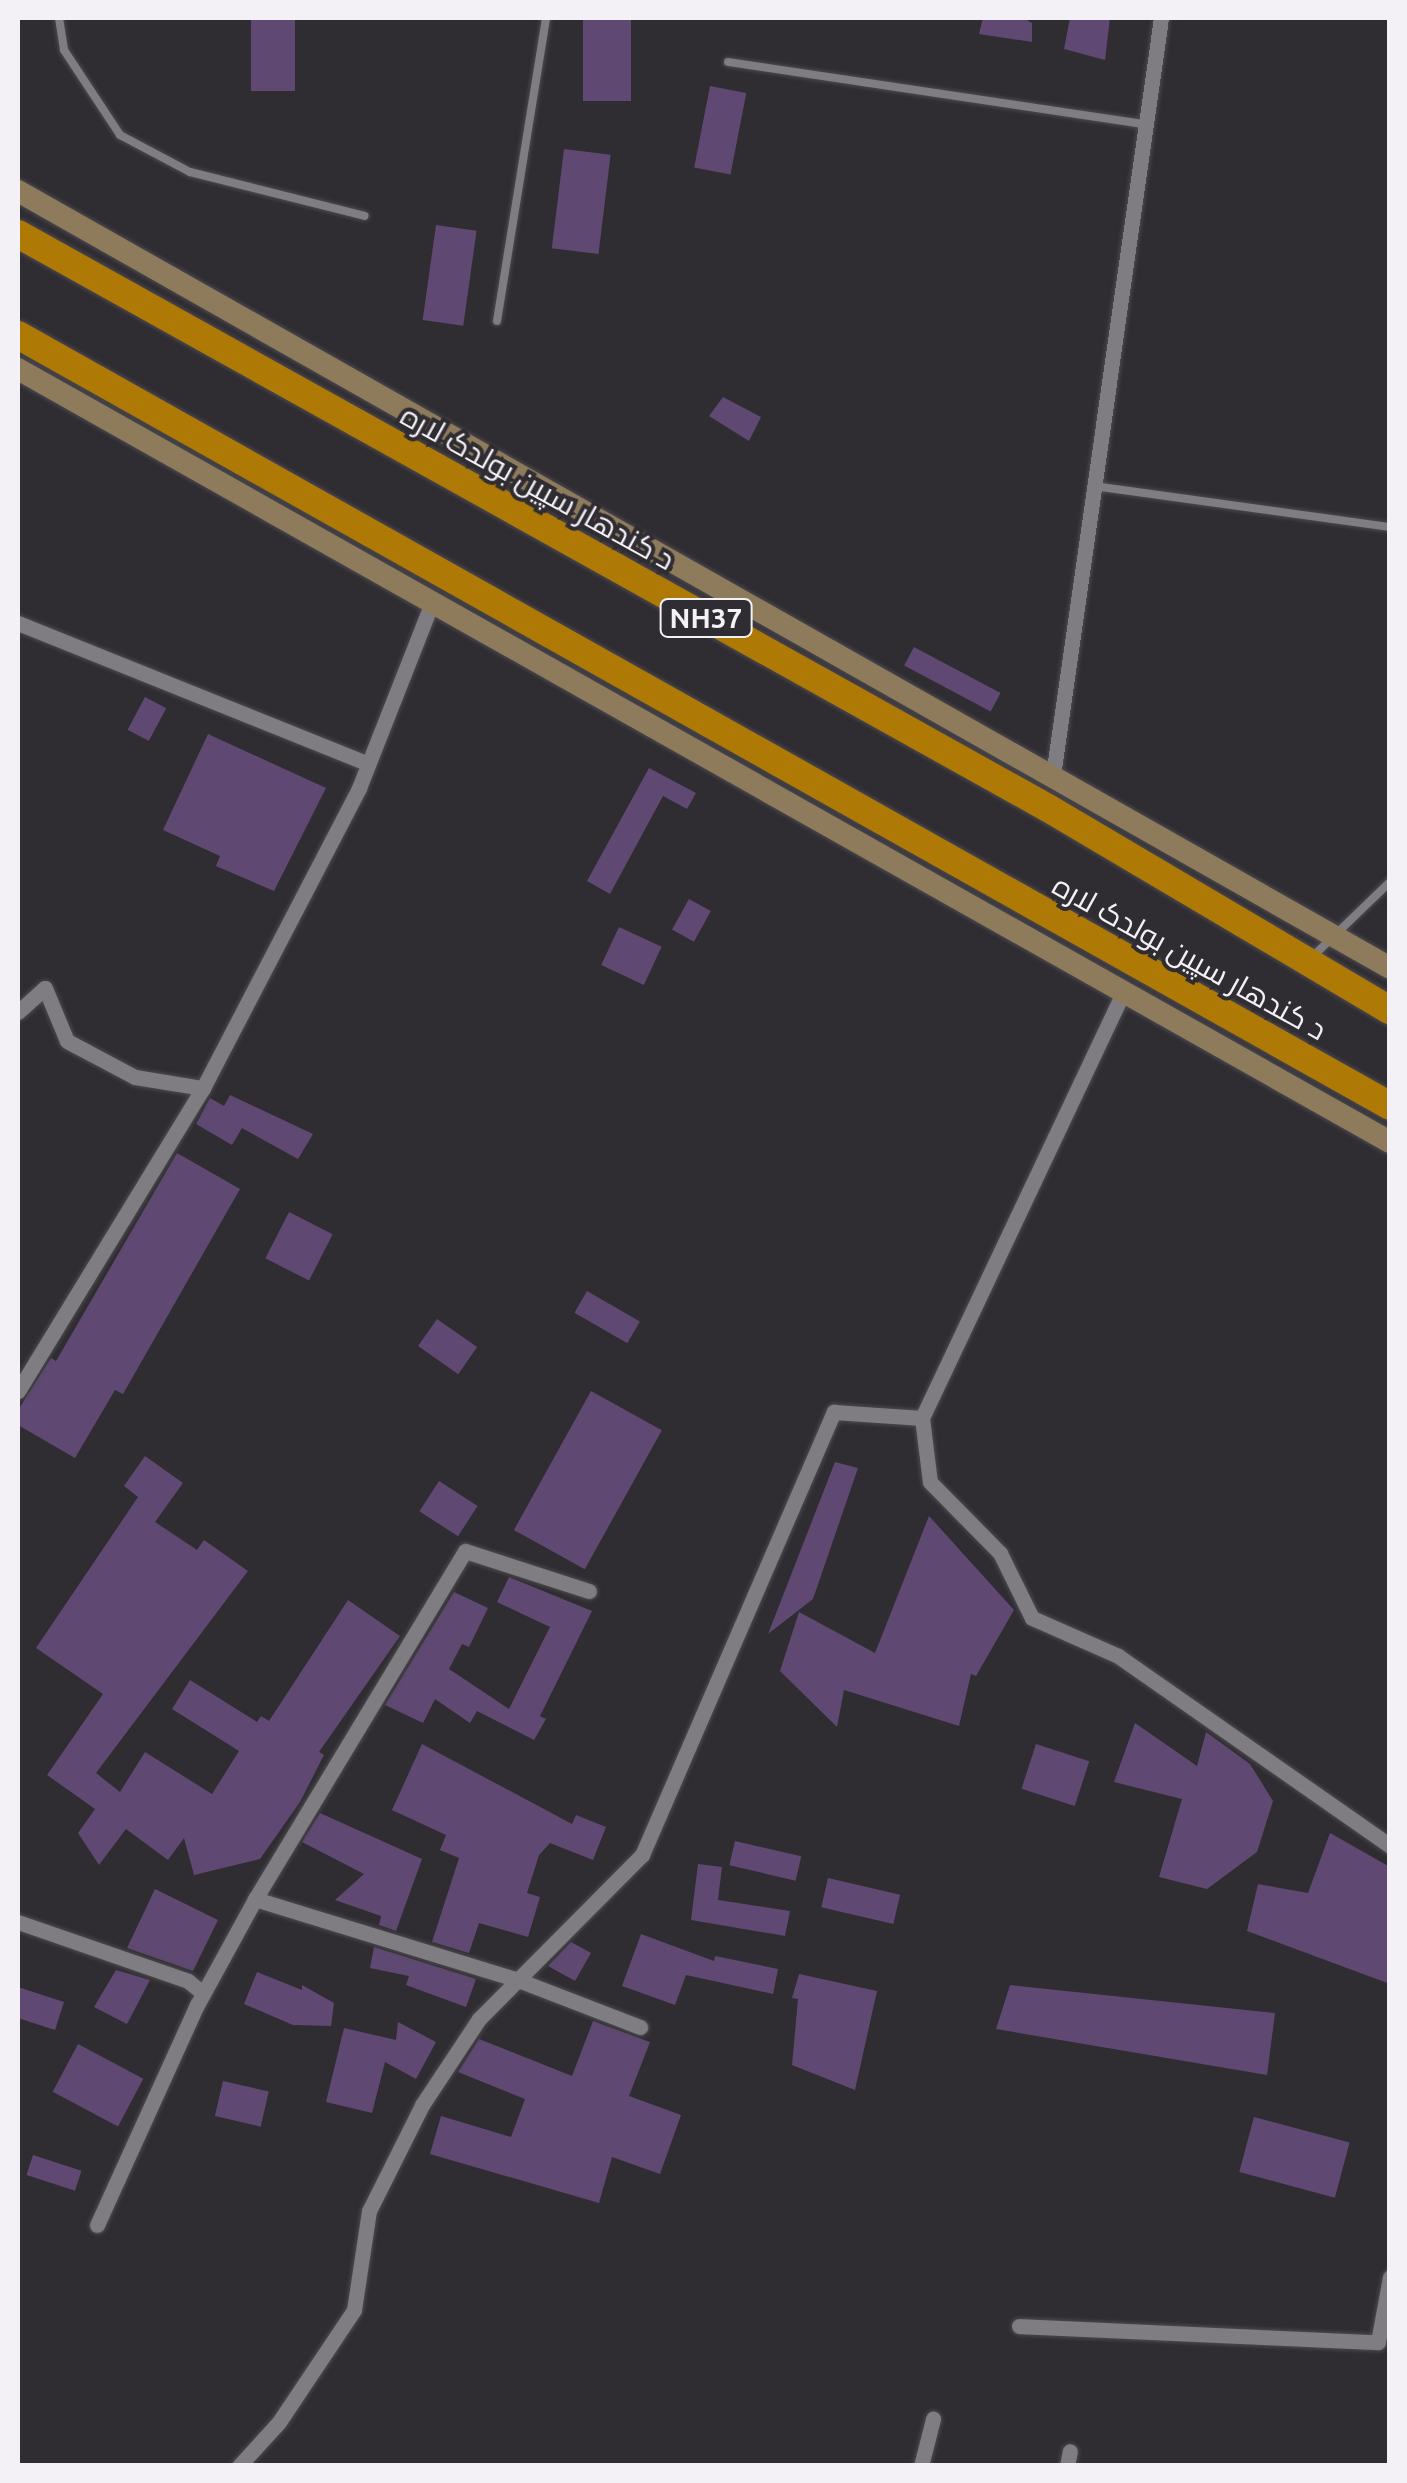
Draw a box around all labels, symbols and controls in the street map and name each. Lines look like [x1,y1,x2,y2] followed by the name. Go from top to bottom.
[395,397,681,577] street label: د کندهار سپین بولدک لاره
[658,595,754,641] road number: NH37
[1047,867,1333,1047] street label: د کندهار سپین بولدک لاره

